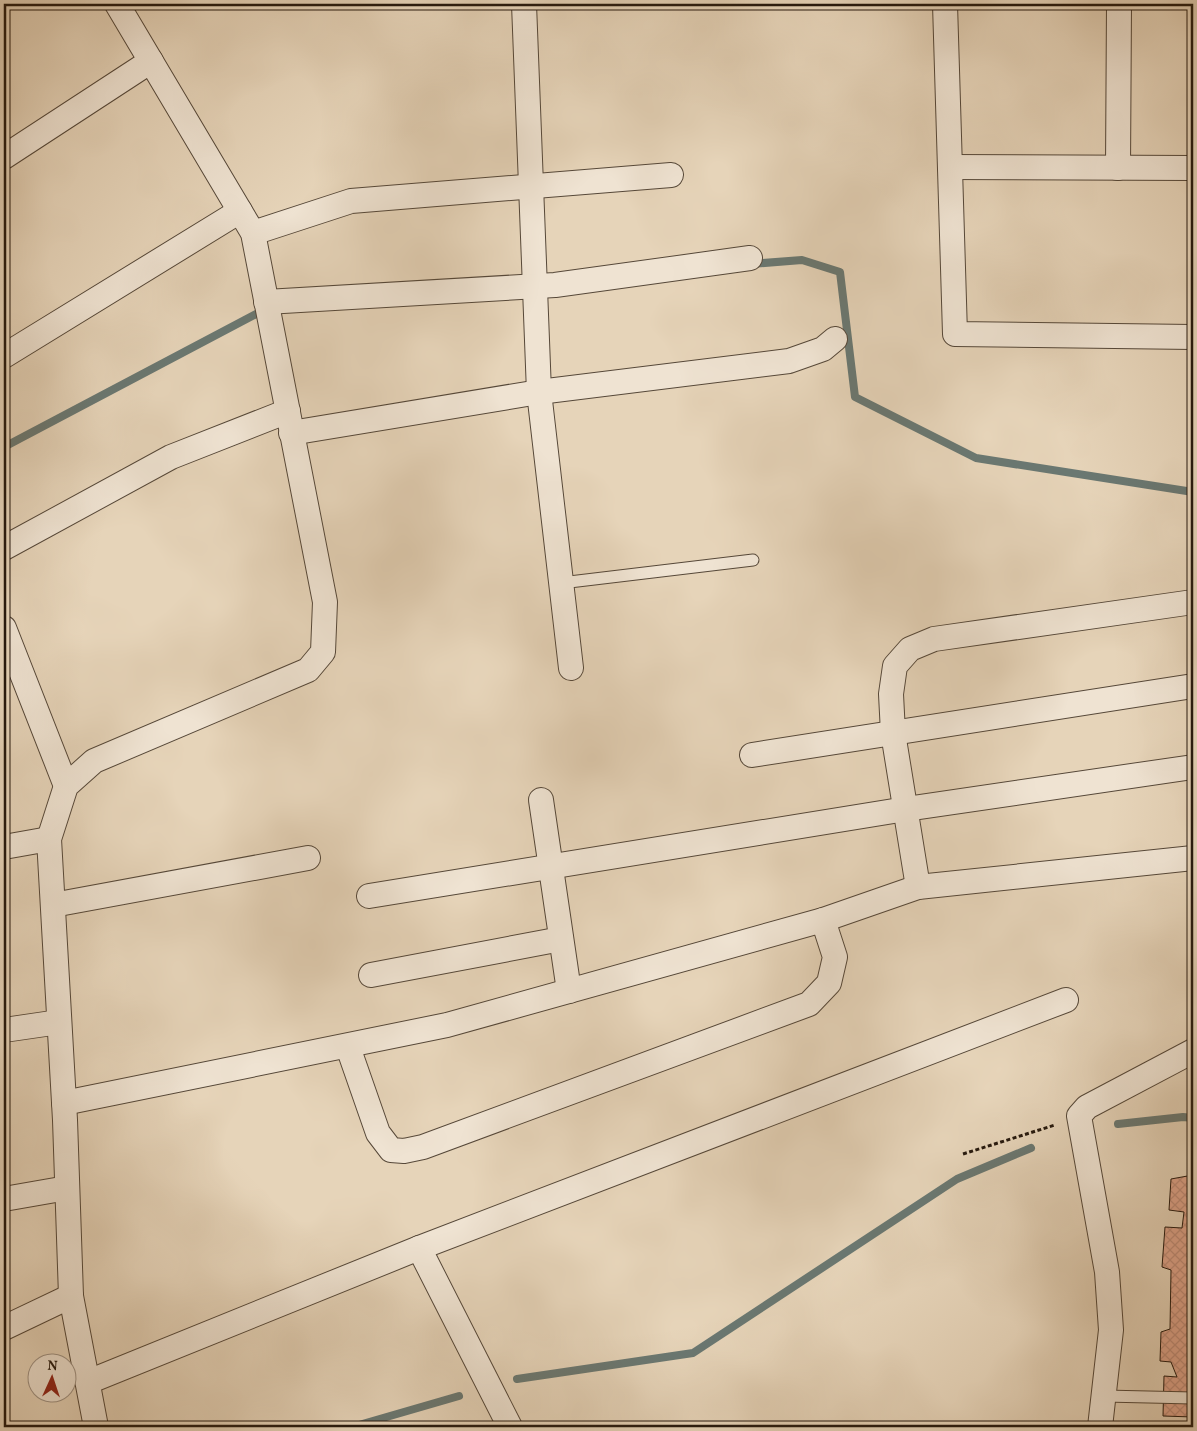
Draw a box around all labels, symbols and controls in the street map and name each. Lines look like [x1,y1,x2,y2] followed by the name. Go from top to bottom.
[28,1354,78,1404] north arrow
[47,1357,58,1376] text: N

